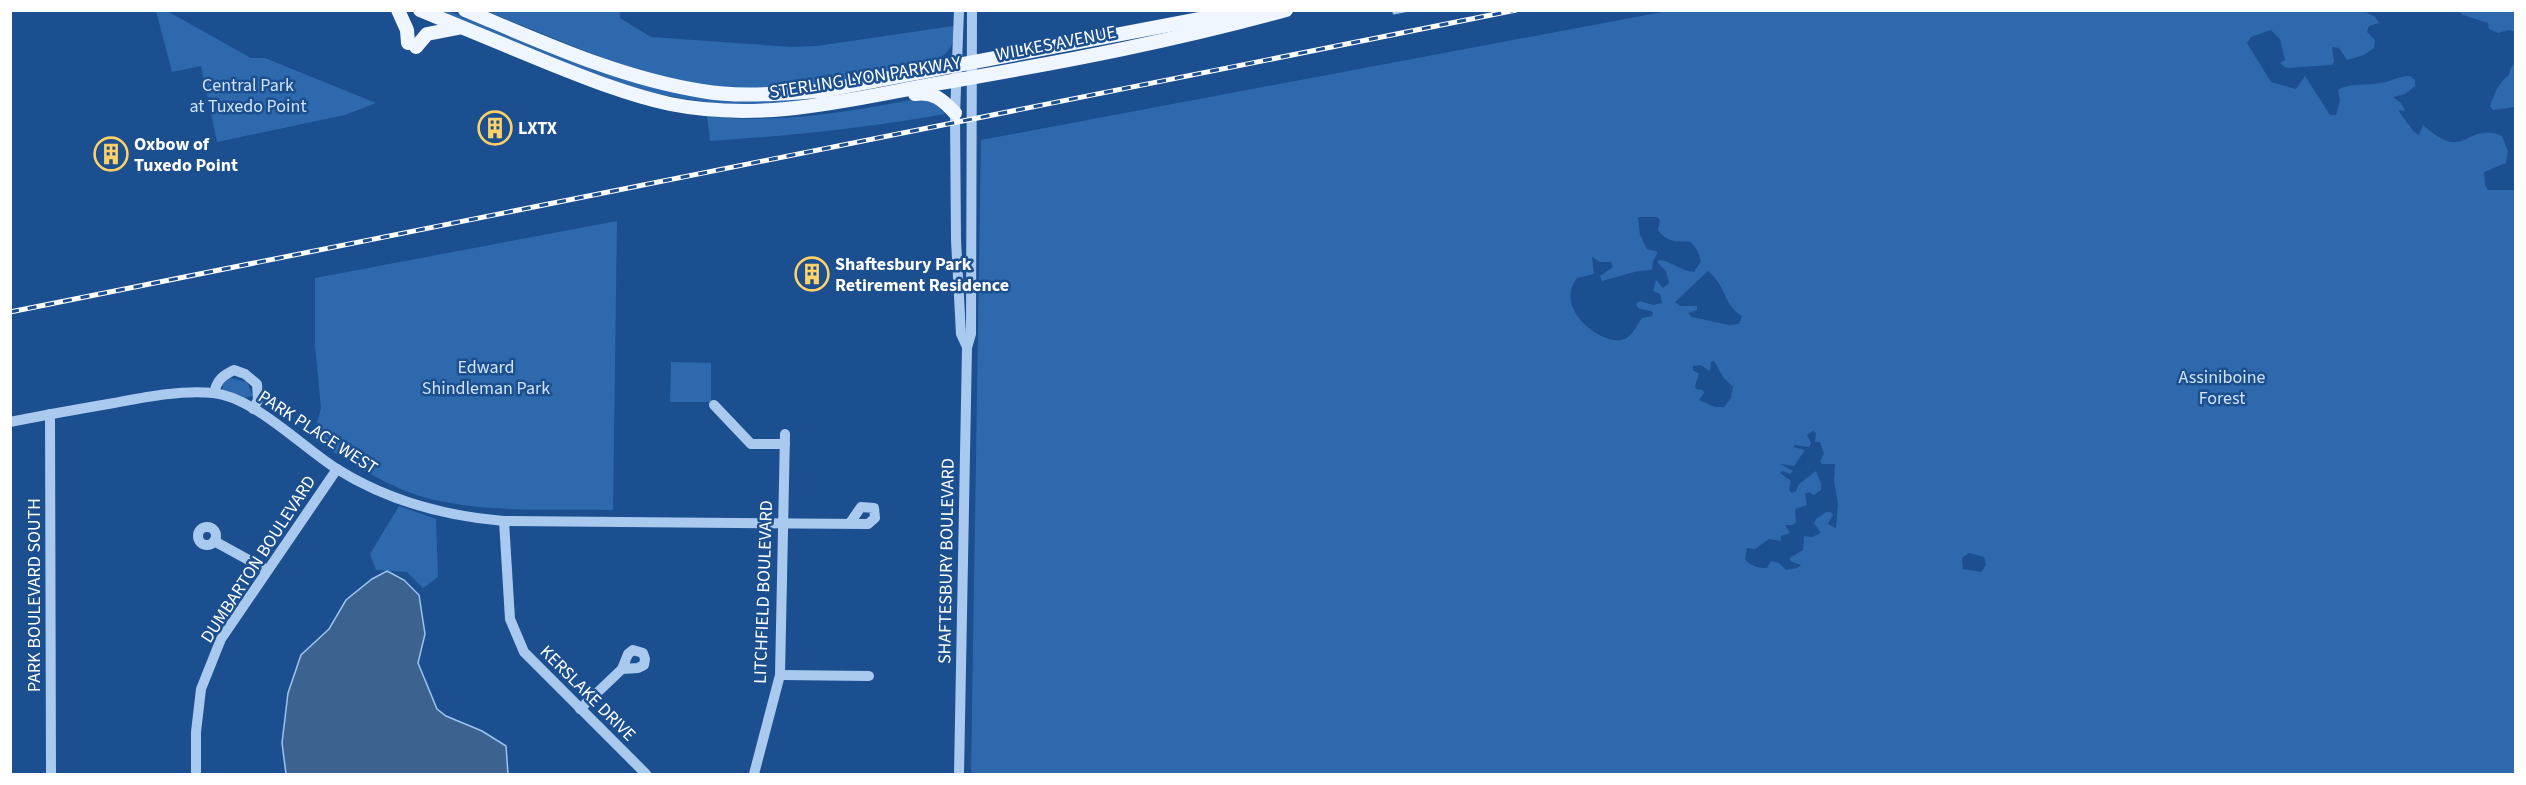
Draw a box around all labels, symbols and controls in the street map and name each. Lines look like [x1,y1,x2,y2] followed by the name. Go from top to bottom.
[994,20,1118,67] street label: WILKES AVENUE
[768,50,963,105] street label: STERLING LYON PARKWAY
[190,73,306,119] park label: Central Park at Tuxedo Point
[477,110,513,146] building icon: LXTX
[518,116,558,141] place label: LXTX
[134,132,238,178] place label: Oxbow of Tuxedo Point
[93,136,129,172] building icon: Oxbow of Tuxedo Point
[835,252,1009,298] place label: Shaftesbury Park Retirement Residence
[794,256,830,292] building icon: Shaftesbury Park Retirement Residence
[422,355,550,401] park label: Edward Shindleman Park
[2179,365,2266,411] park label: Assiniboine Forest
[253,384,383,481] street label: PARK PLACE WEST
[932,458,961,664] street label: SHAFTESBURY BOULEVARD
[195,471,322,648] street label: DUMBARTON BOULEVARD
[22,498,47,692] street label: PARK BOULEVARD SOUTH
[748,500,779,684] street label: LITCHFIELD BOULEVARD
[534,640,641,747] street label: KERSLAKE DRIVE

